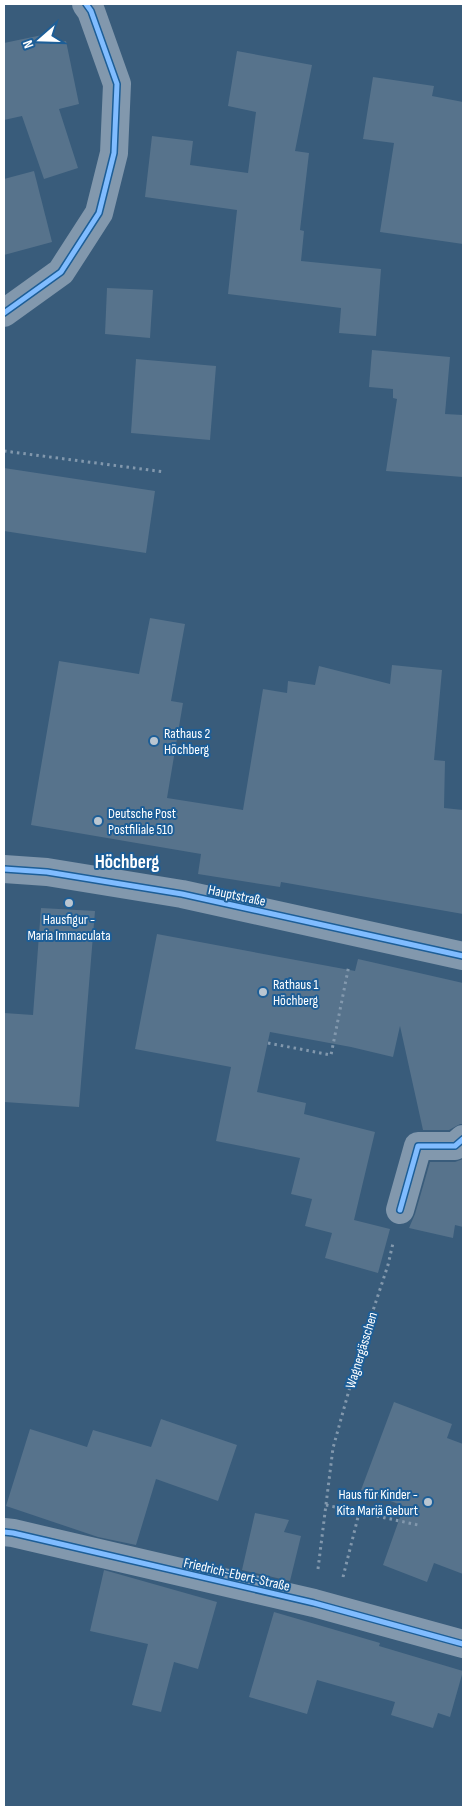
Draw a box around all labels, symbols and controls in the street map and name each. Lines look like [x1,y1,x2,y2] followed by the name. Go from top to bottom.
[15,15,65,65] north arrow
[19,38,38,51] text: N
[164,725,210,758] place label: Rathaus 2 Höchberg
[148,735,160,747] marker: Rathaus 2 Höchberg
[108,805,176,838] place label: Deutsche Post Postfiliale 510
[92,815,104,827] marker: Deutsche Post Postfiliale 510
[95,851,159,874] district label: Höchberg
[207,881,267,910] street label: Hauptstraße
[63,897,75,909] marker: Hausfigur - Maria Immaculata
[27,911,111,944] place label: Hausfigur - Maria Immaculata
[273,976,319,1009] place label: Rathaus 1 Höchberg
[257,986,269,998] marker: Rathaus 1 Höchberg
[342,1310,381,1390] street label: Wagnergässchen
[337,1486,418,1519] place label: Haus für Kinder - Kita Mariä Geburt
[422,1496,434,1508] marker: Haus für Kinder - Kita Mariä Geburt
[182,1554,292,1595] street label: Friedrich-Ebert-Straße

